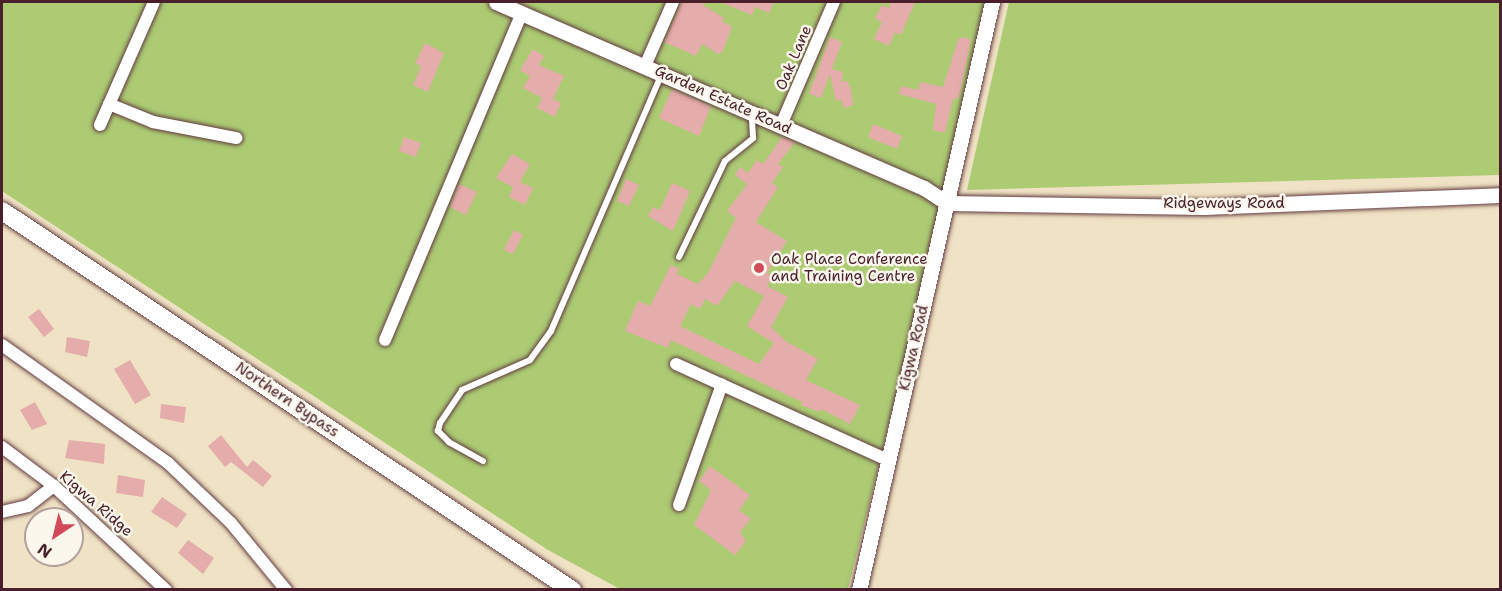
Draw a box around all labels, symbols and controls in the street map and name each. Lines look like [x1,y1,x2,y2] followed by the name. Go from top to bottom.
[772,23,816,93] street label: Oak Lane
[652,62,794,138] street label: Garden Estate Road
[1163,195,1285,213] street label: Ridgeways Road
[771,250,928,285] place label: Oak Place Conference and Training Centre
[752,261,766,275] marker: Oak Place Conference and Training Centre
[895,303,933,393] street label: Kigwa Road
[232,359,342,441] street label: Northern Bypass
[56,467,136,541] street label: Kigwa Ridge
[24,507,84,567] north arrow
[33,538,56,563] text: N

